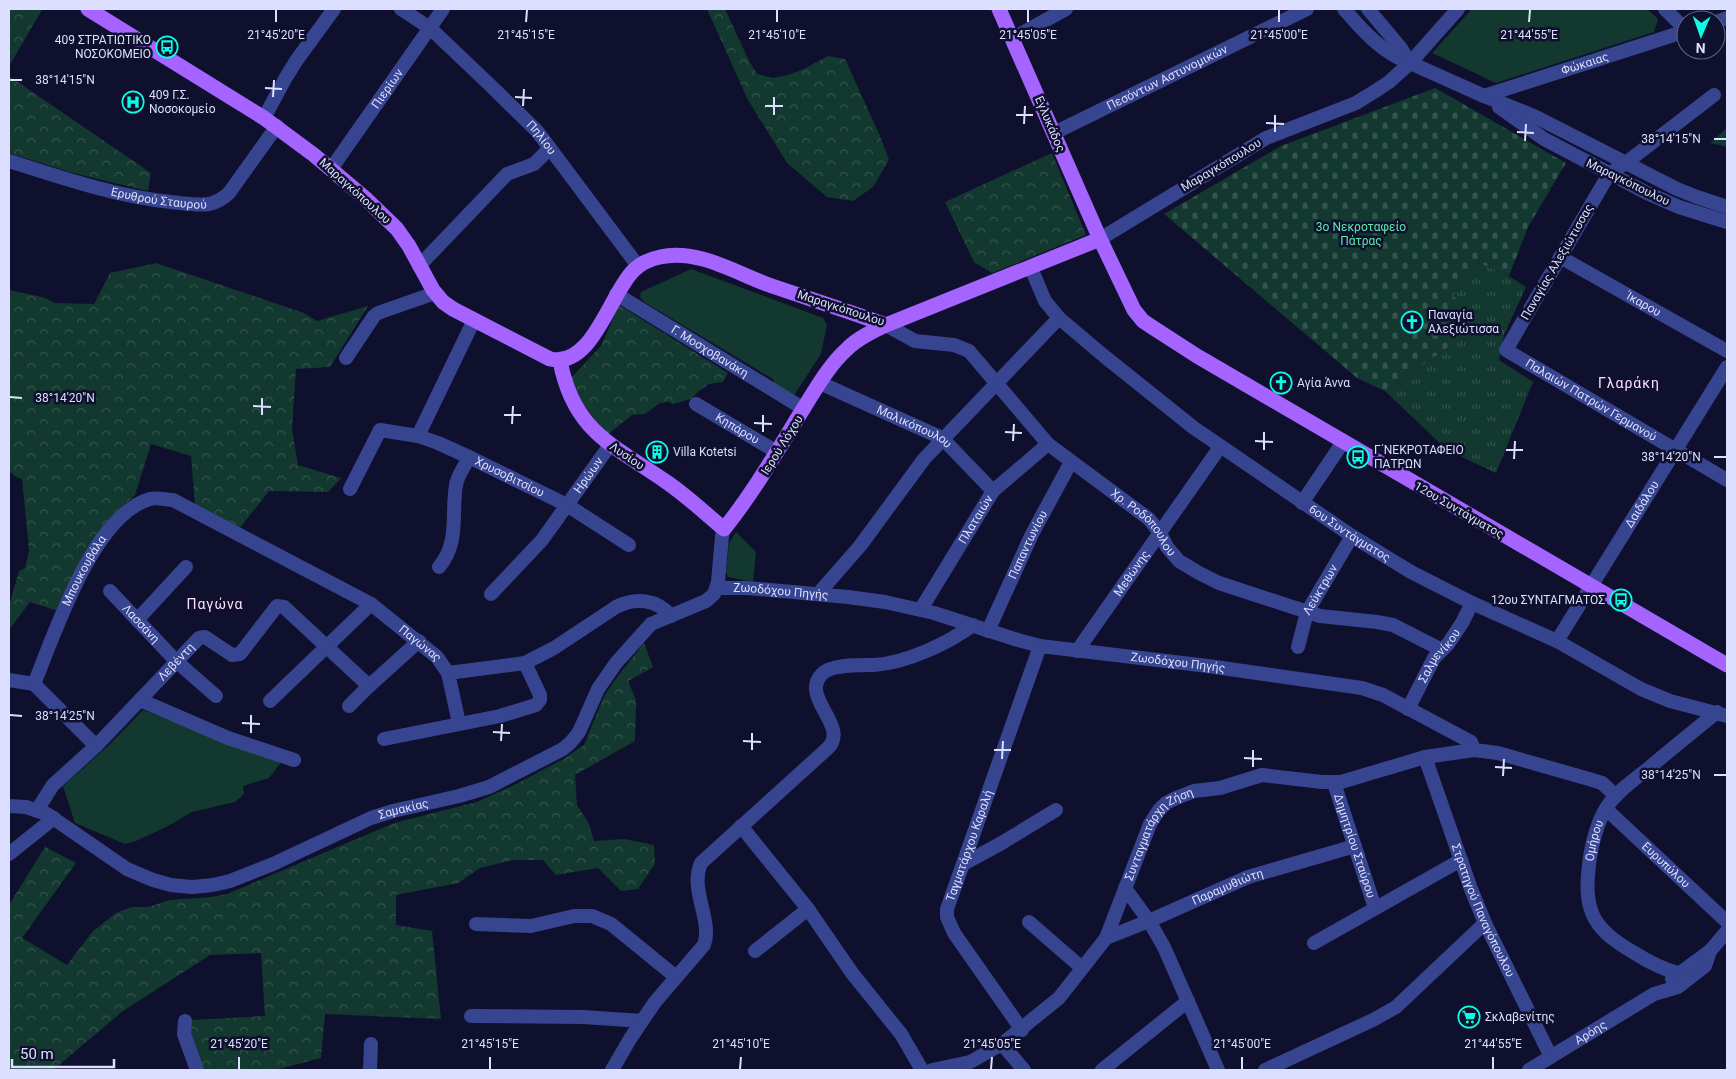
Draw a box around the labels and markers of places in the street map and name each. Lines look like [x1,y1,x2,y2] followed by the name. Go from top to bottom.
[55,33,151,61] place label: 409 ΣΤΡΑΤΙΩΤΙΚΟ ΝΟΣΟΚΟΜΕΙΟ
[155,35,179,59] bus stop icon: 409 ΣΤΡΑΤΙΩΤΙΚΟ ΝΟΣΟΚΟΜΕΙΟ
[149,88,216,116] place label: 409 Γ.Σ. Νοσοκομείο
[121,90,145,114] hospital icon: 409 Γ.Σ. Νοσοκομείο
[1428,308,1499,337] place label: Παναγία Αλεξιώτισσα
[1400,310,1424,334] church icon: Παναγία Αλεξιώτισσα
[1269,371,1293,395] church icon: Αγία Άννα
[1297,376,1350,390] place label: Αγία Άννα
[645,440,669,464] building icon: Villa Kotetsi
[1374,443,1464,471] place label: Γ΄ΝΕΚΡΟΤΑΦΕΙΟ ΠΑΤΡΩΝ
[673,445,737,459] place label: Villa Kotetsi
[1346,445,1370,469] bus stop icon: Γ΄ΝΕΚΡΟΤΑΦΕΙΟ ΠΑΤΡΩΝ
[1609,588,1633,612] bus stop icon: 12ου ΣΥΝΤΑΓΜΑΤΟΣ
[1491,593,1605,607] place label: 12ου ΣΥΝΤΑΓΜΑΤΟΣ
[1457,1005,1481,1029] supermarket icon: Σκλαβενίτης
[1485,1010,1555,1024] place label: Σκλαβενίτης

